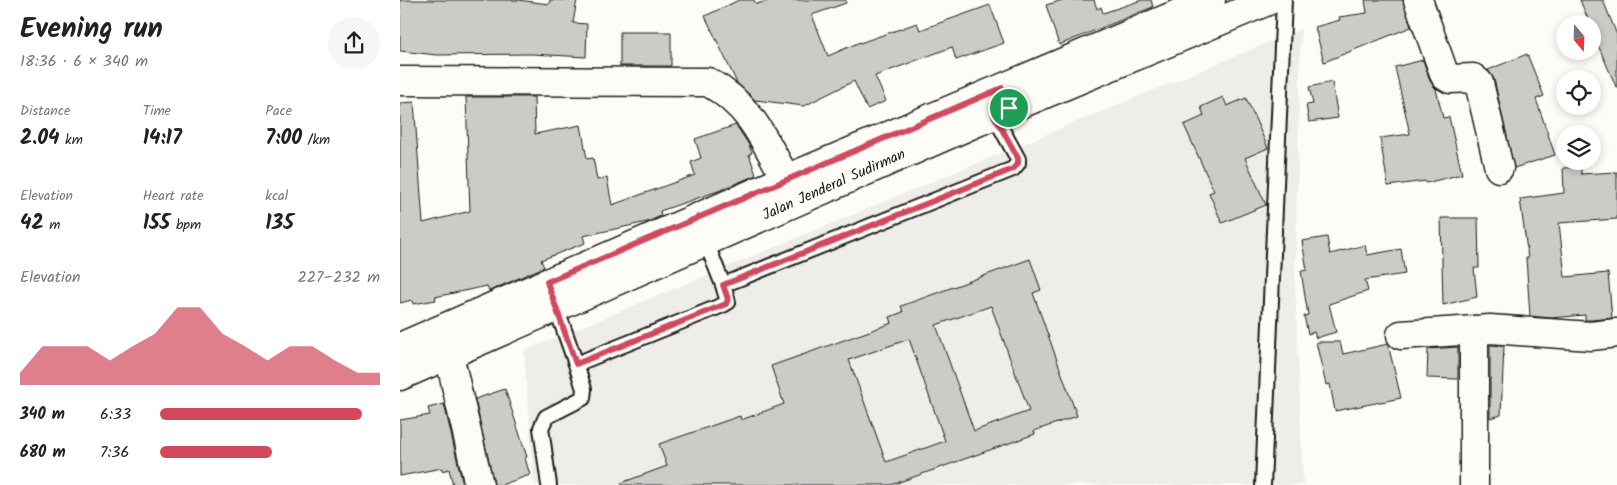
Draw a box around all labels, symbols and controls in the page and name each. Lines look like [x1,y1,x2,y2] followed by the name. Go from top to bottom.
[20,7,163,52] text: Evening run
[1556,15,1601,60] north arrow
[1556,15,1601,170] map controls
[328,17,380,69] button: share
[20,49,148,74] text: 18:36 · 6 × 340 m
[1556,70,1601,115] button: locate
[988,87,1030,129] pin
[995,94,1023,122] icon: arrive
[20,100,70,122] text: Distance
[143,100,171,122] text: Time
[265,100,292,122] text: Pace
[20,122,59,155] text: 2.04
[143,122,182,155] text: 14:17
[265,122,302,155] text: 7:00
[1556,125,1601,170] button: layers
[59,129,83,151] text: km
[302,129,330,151] text: /km
[758,143,910,227] street label: Jalan Jenderal Sudirman
[20,185,73,207] text: Elevation
[143,185,204,207] text: Heart rate
[265,185,288,207] text: kcal
[20,207,44,240] text: 42
[143,207,170,240] text: 155
[265,207,294,240] text: 135
[44,214,60,236] text: m
[170,214,201,236] text: bpm
[20,265,81,290] text: Elevation
[297,265,380,290] text: 227–232 m
[20,402,65,427] text: 340 m
[100,402,131,427] text: 6:33
[20,440,66,465] text: 680 m
[100,440,129,465] text: 7:36

